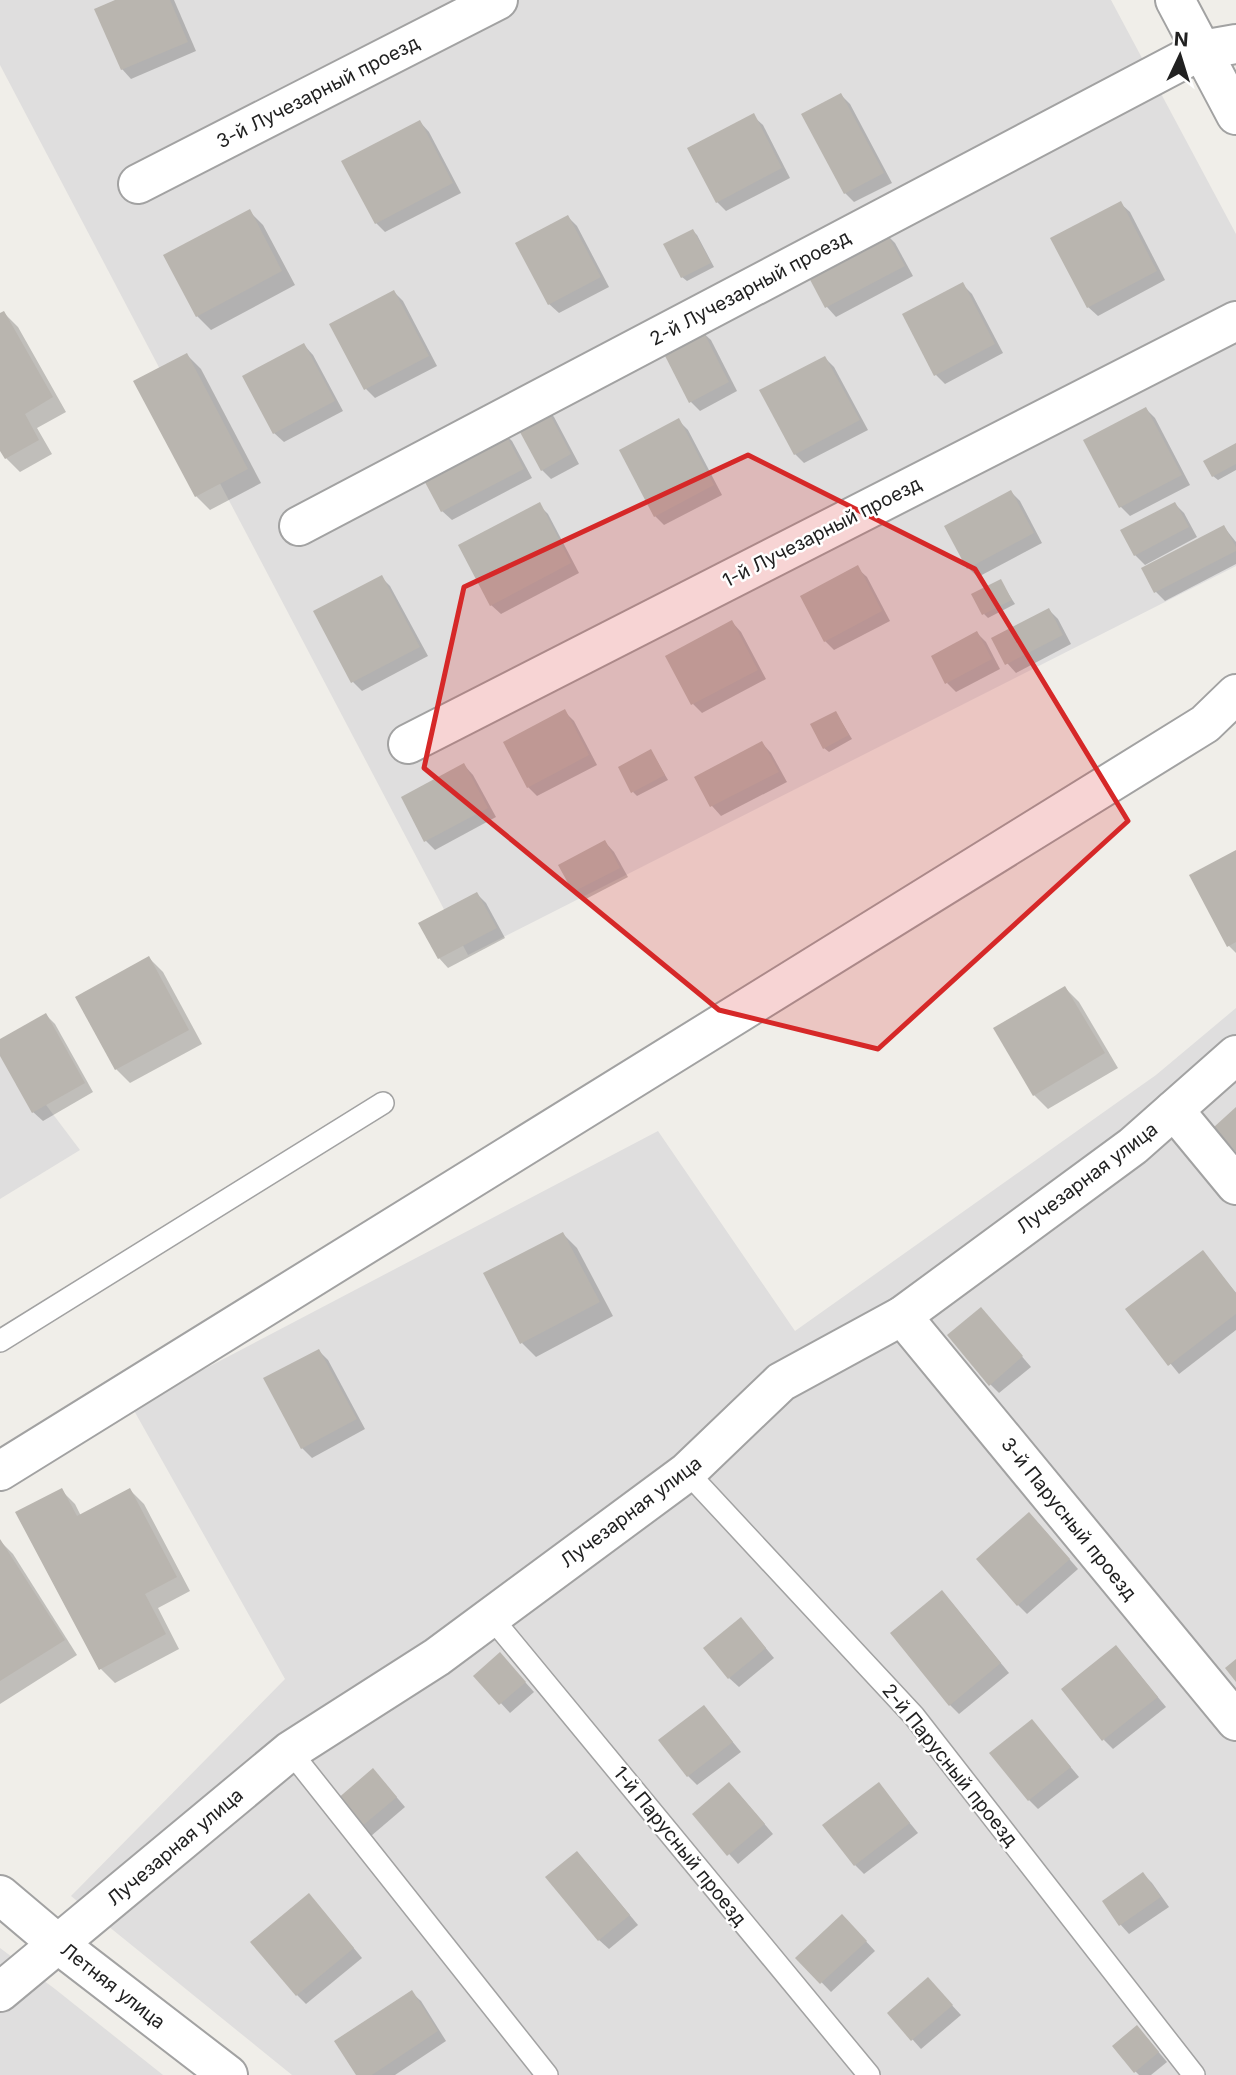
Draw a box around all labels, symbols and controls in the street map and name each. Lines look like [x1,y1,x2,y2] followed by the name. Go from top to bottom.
[1145,21,1215,91] north arrow
[1173,28,1189,52] text: N
[213,31,423,153] street label: 3-й Лучезарный проезд
[646,225,854,351] street label: 2-й Лучезарный проезд
[719,472,925,592] street label: 1-й Лучезарный проезд
[1012,1118,1162,1238] street label: Лучезарная улица
[996,1433,1142,1605] street label: 3-й Парусный проезд
[556,1452,706,1572] street label: Лучезарная улица
[877,1679,1023,1851] street label: 2-й Парусный проезд
[609,1762,751,1930] street label: 1-й Парусный проезд
[102,1783,248,1911] street label: Лучезарная улица
[56,1938,170,2034] street label: Летняя улица

